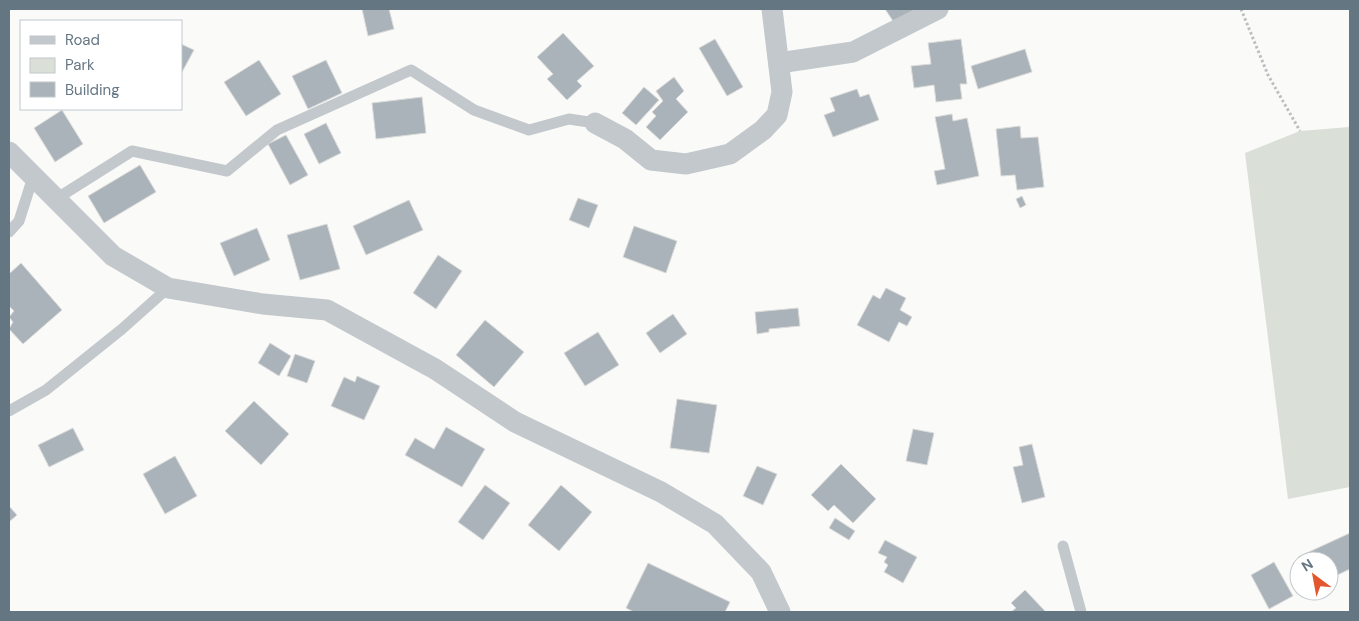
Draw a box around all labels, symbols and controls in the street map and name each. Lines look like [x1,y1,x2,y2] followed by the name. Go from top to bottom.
[20,20,182,110] legend
[65,30,100,50] text: Road
[65,55,95,75] text: Park
[65,80,120,100] text: Building
[1289,551,1339,601] north arrow
[1298,555,1316,575] text: N

